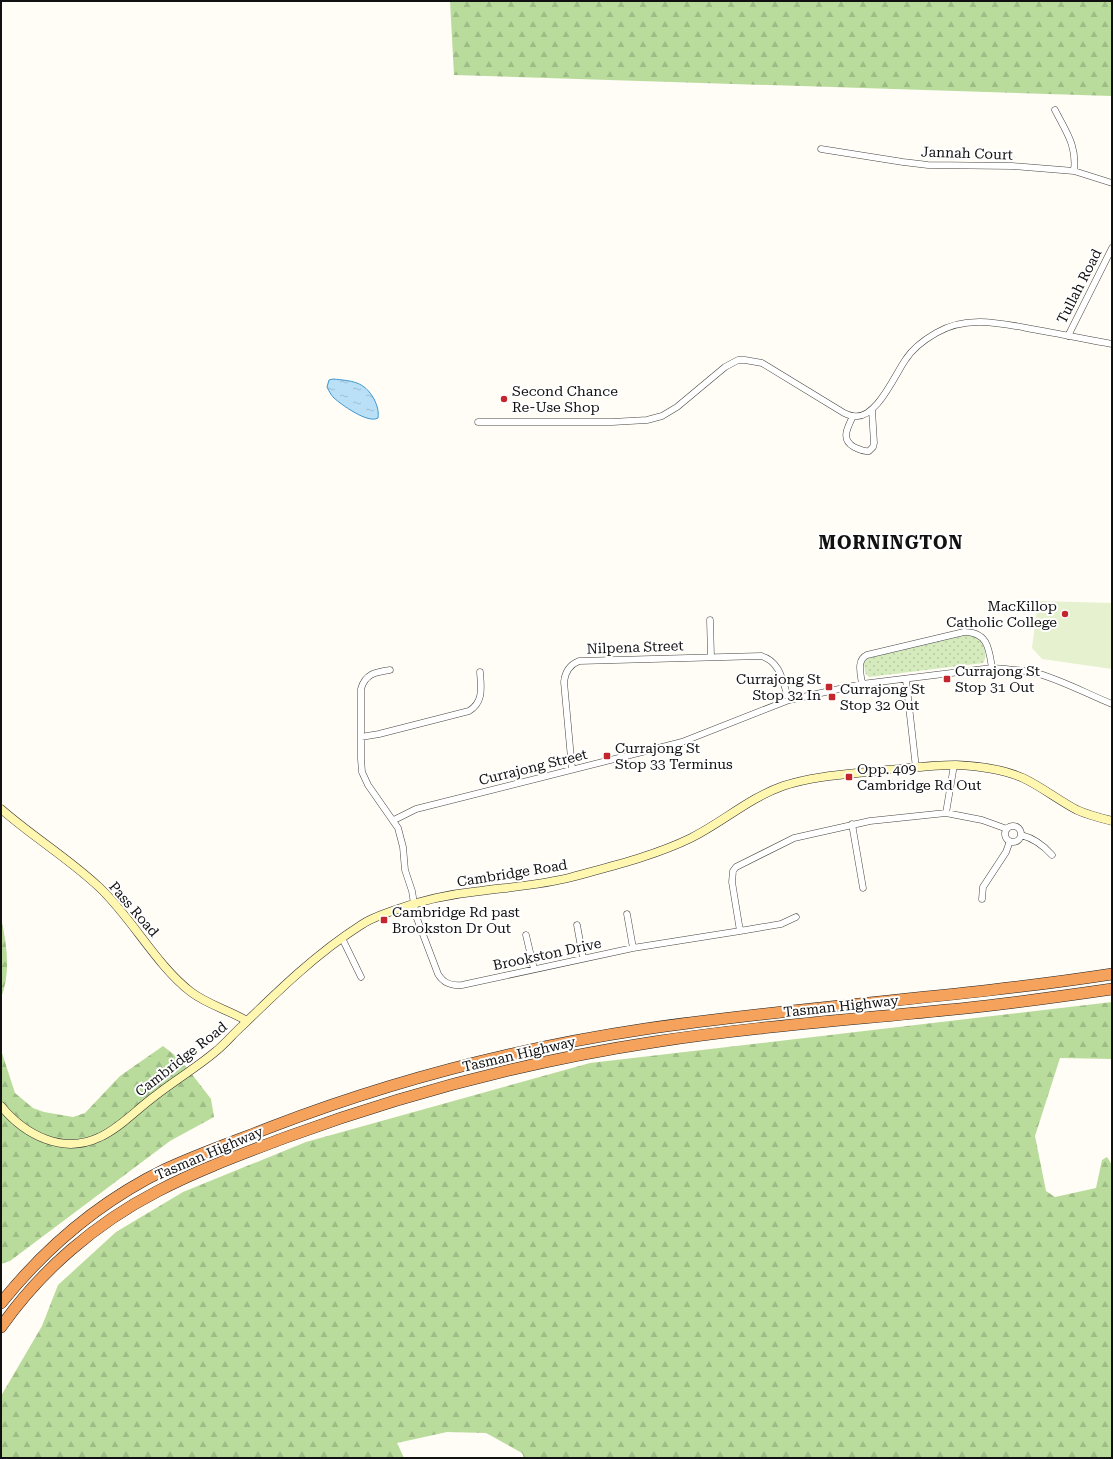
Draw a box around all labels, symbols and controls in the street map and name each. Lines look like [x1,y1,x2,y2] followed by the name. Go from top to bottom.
[921,143,1013,163] street label: Jannah Court
[1053,246,1105,326] street label: Tullah Road
[512,383,618,415] place label: Second Chance Re-Use Shop
[499,394,509,404] marker: Second Chance Re-Use Shop
[819,532,963,553] district label: MORNINGTON
[946,598,1057,630] place label: MacKillop Catholic College
[1060,609,1070,619] marker: MacKillop Catholic College
[586,637,684,657] street label: Nilpena Street
[955,663,1040,695] place label: Currajong St Stop 31 Out
[736,671,821,703] place label: Currajong St Stop 32 In
[942,674,952,684] marker: Currajong St Stop 31 Out
[840,681,925,713] place label: Currajong St Stop 32 Out
[824,682,834,692] marker: Currajong St Stop 32 In
[827,692,837,702] marker: Currajong St Stop 32 Out
[615,740,733,772] place label: Currajong St Stop 33 Terminus
[477,746,589,788] street label: Currajong Street
[602,751,612,761] marker: Currajong St Stop 33 Terminus
[857,761,981,793] place label: Opp. 409 Cambridge Rd Out
[844,772,854,782] marker: Opp. 409 Cambridge Rd Out
[456,856,568,890] street label: Cambridge Road
[106,878,162,940] street label: Pass Road
[392,904,520,936] place label: Cambridge Rd past Brookston Dr Out
[379,915,389,925] marker: Cambridge Rd past Brookston Dr Out
[491,935,603,973] street label: Brookston Drive
[783,992,900,1020] street label: Tasman Highway
[132,1018,230,1100] street label: Cambridge Road
[461,1033,578,1075] street label: Tasman Highway
[153,1123,266,1183] street label: Tasman Highway

